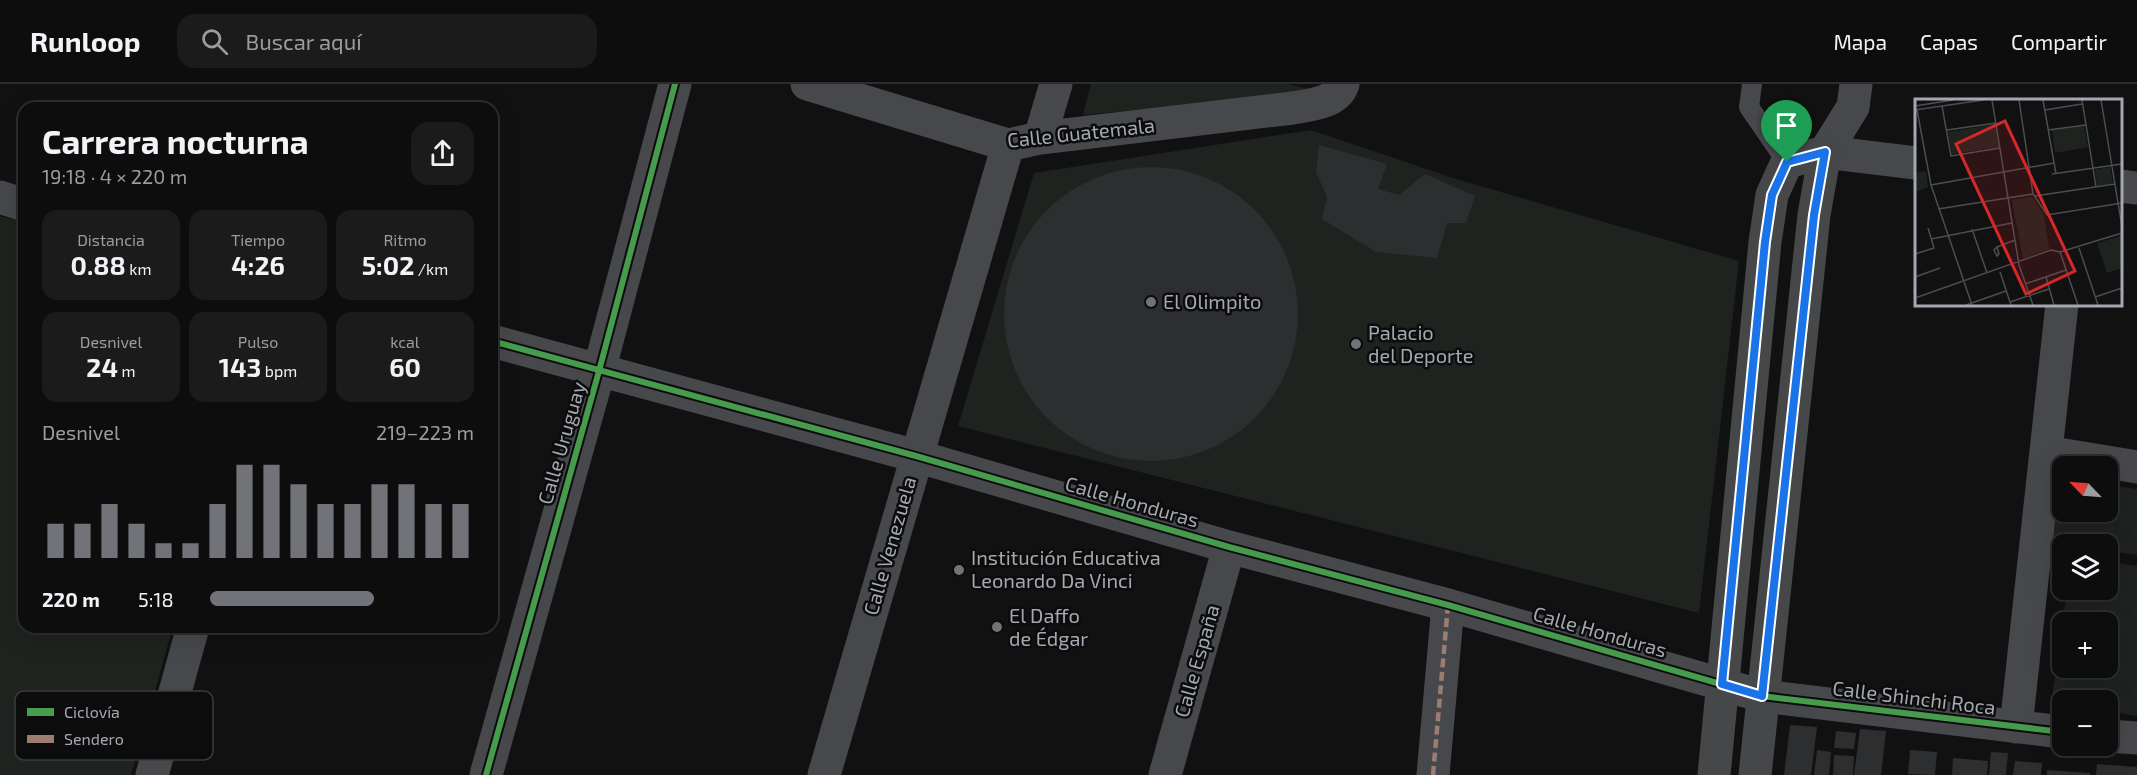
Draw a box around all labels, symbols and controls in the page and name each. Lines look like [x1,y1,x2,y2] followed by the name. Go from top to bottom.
[177,14,597,68] search box
[30,24,141,58] text: Runloop
[198,25,231,58] icon: search
[246,28,362,54] text: Buscar aquí
[1833,29,1887,54] text: Mapa
[1920,29,1978,54] text: Capas
[2011,29,2107,54] text: Compartir
[1915,99,2122,306] inset map
[1761,100,1812,162] pin
[1770,109,1803,142] icon: arrive
[1006,112,1156,152] street label: Calle Guatemala
[42,121,309,161] text: Carrera nocturna
[411,122,474,185] button: share
[42,164,187,188] text: 19:18 · 4 × 220 m
[77,230,145,249] text: Distancia
[231,230,285,249] text: Tiempo
[383,230,427,249] text: Ritmo
[71,249,126,280] text: 0.88
[231,249,285,280] text: 4:26
[362,249,414,280] text: 5:02
[126,259,151,278] text: km
[414,259,448,278] text: /km
[1163,289,1261,313] place label: El Olimpito
[1144,295,1158,309] marker: El Olimpito
[1368,320,1473,367] place label: Palacio del Deporte
[80,332,142,351] text: Desnivel
[238,332,278,351] text: Pulso
[390,332,420,351] text: kcal
[1349,337,1363,351] marker: Palacio del Deporte
[86,351,118,382] text: 24
[219,351,261,382] text: 143
[389,351,421,382] text: 60
[118,361,136,380] text: m
[261,361,297,380] text: bpm
[532,378,590,507] street label: Calle Uruguay
[42,420,120,444] text: Desnivel
[376,420,474,444] text: 219–223 m
[2052,456,2118,522] north arrow
[2052,456,2118,756] map controls
[1063,471,1202,532] street label: Calle Honduras
[858,474,920,618] street label: Calle Venezuela
[2052,534,2118,600] button: layers
[971,545,1161,592] place label: Institución Educativa Leonardo Da Vinci
[952,563,966,577] marker: Institución Educativa Leonardo Da Vinci
[42,587,100,611] text: 220 m
[138,587,174,611] text: 5:18
[1531,601,1670,662] street label: Calle Honduras
[1169,602,1224,720] street label: Calle España
[1009,603,1088,650] place label: El Daffo de Édgar
[2052,612,2118,678] button: +
[990,620,1004,634] marker: El Daffo de Édgar
[1831,675,1997,719] street label: Calle Shinchi Roca
[2052,690,2118,756] button: −
[15,691,213,760] legend
[64,702,120,721] text: Ciclovía
[64,729,124,748] text: Sendero

